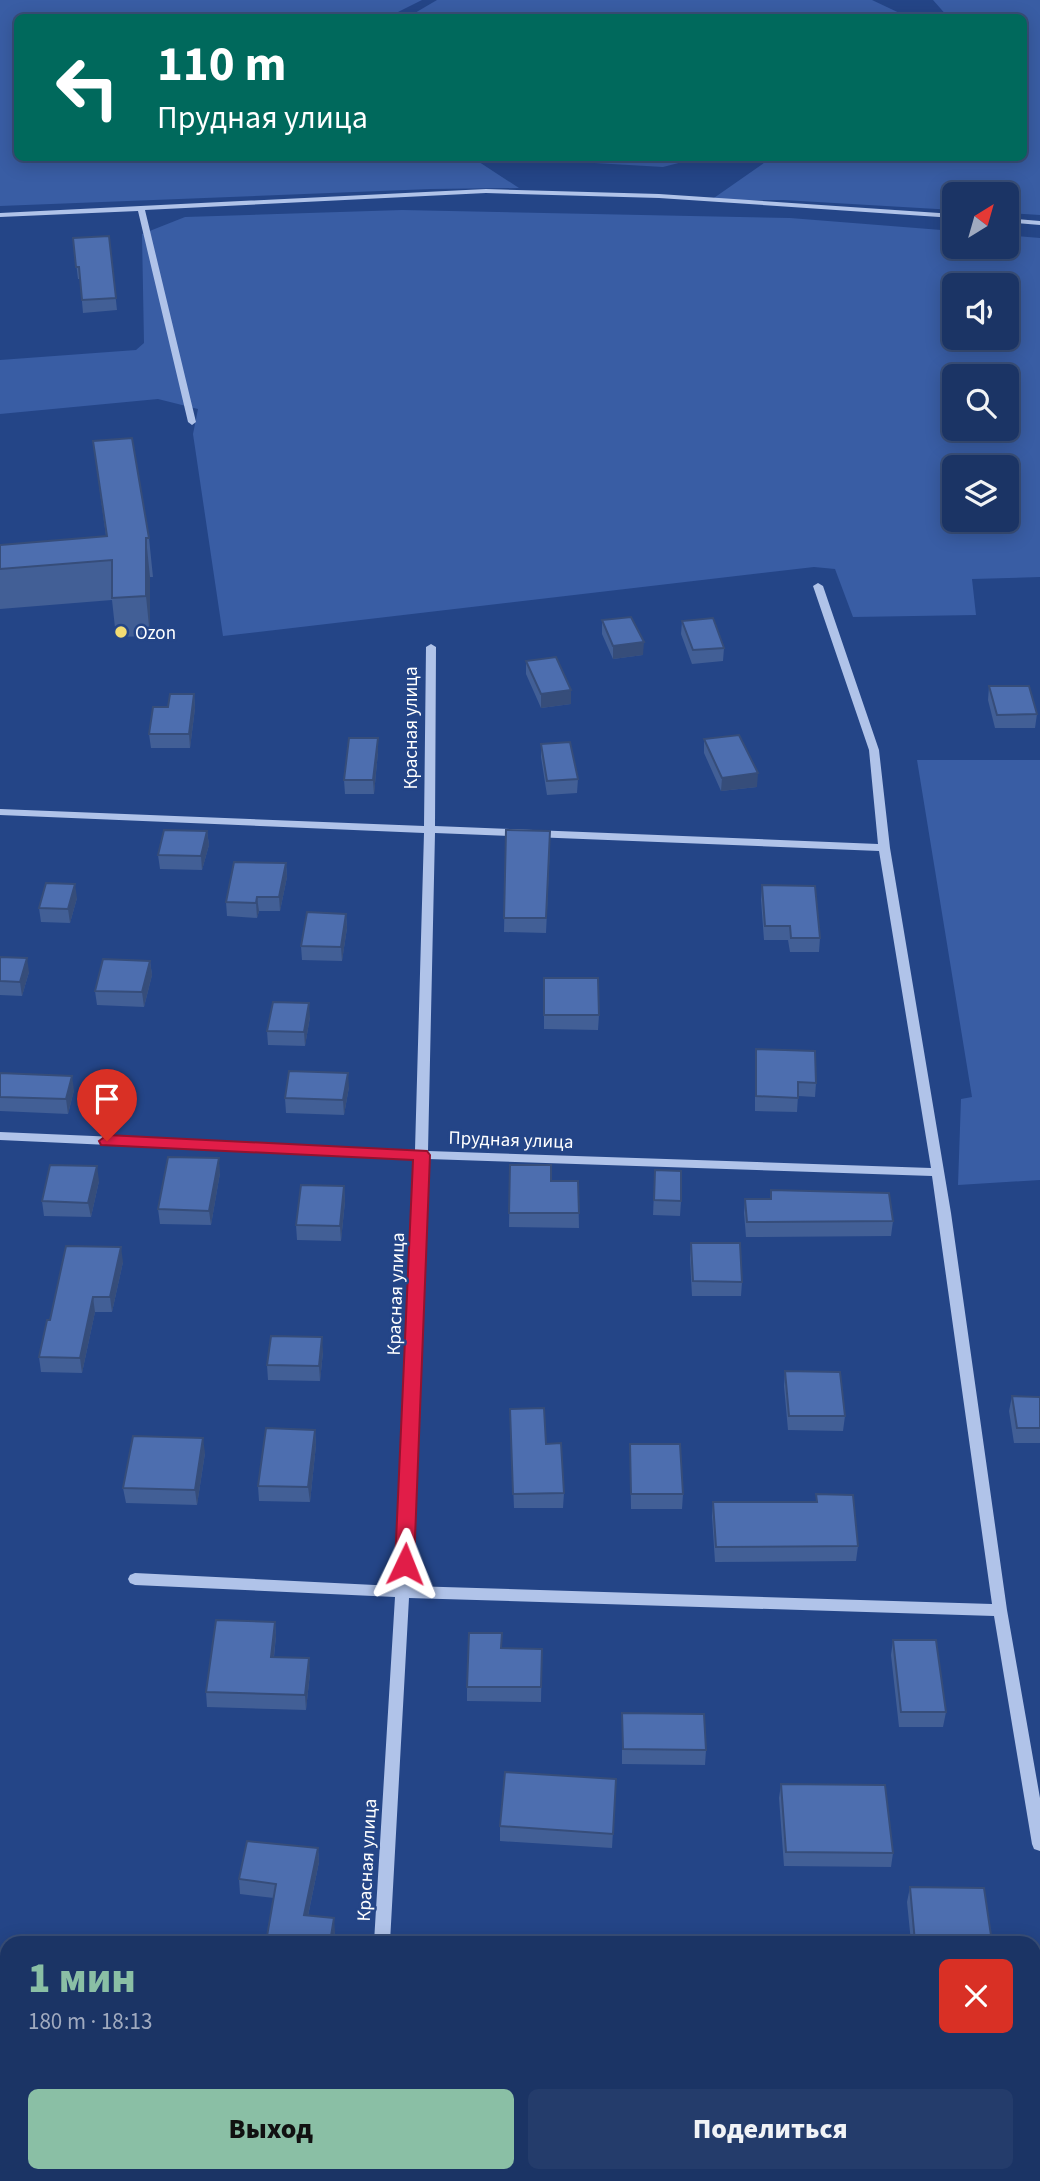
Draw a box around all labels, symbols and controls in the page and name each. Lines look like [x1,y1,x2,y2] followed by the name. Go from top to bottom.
[157,30,286,100] text: 110 m
[42,42,133,133] icon: left
[157,95,368,141] text: Прудная улица
[942,182,1018,259] north arrow
[942,182,1019,532] map controls
[942,273,1019,350] button: sound
[942,364,1019,441] button: search
[942,455,1019,532] button: layers
[135,620,176,647] place label: Ozon
[113,624,129,640] marker: Ozon
[398,666,425,790] street label: Красная улица
[77,1069,137,1141] pin
[88,1080,126,1118] icon: arrive
[448,1125,574,1156] street label: Прудная улица
[381,1232,412,1356] street label: Красная улица
[368,1527,442,1601] position arrow
[351,1798,384,1922] street label: Красная улица
[28,1949,136,2009] text: 1 мин
[939,1959,1013,2033] button: close
[28,2005,152,2038] text: 180 m · 18:13
[28,2089,514,2169] button: Выход
[528,2089,1013,2169] button: Поделиться

